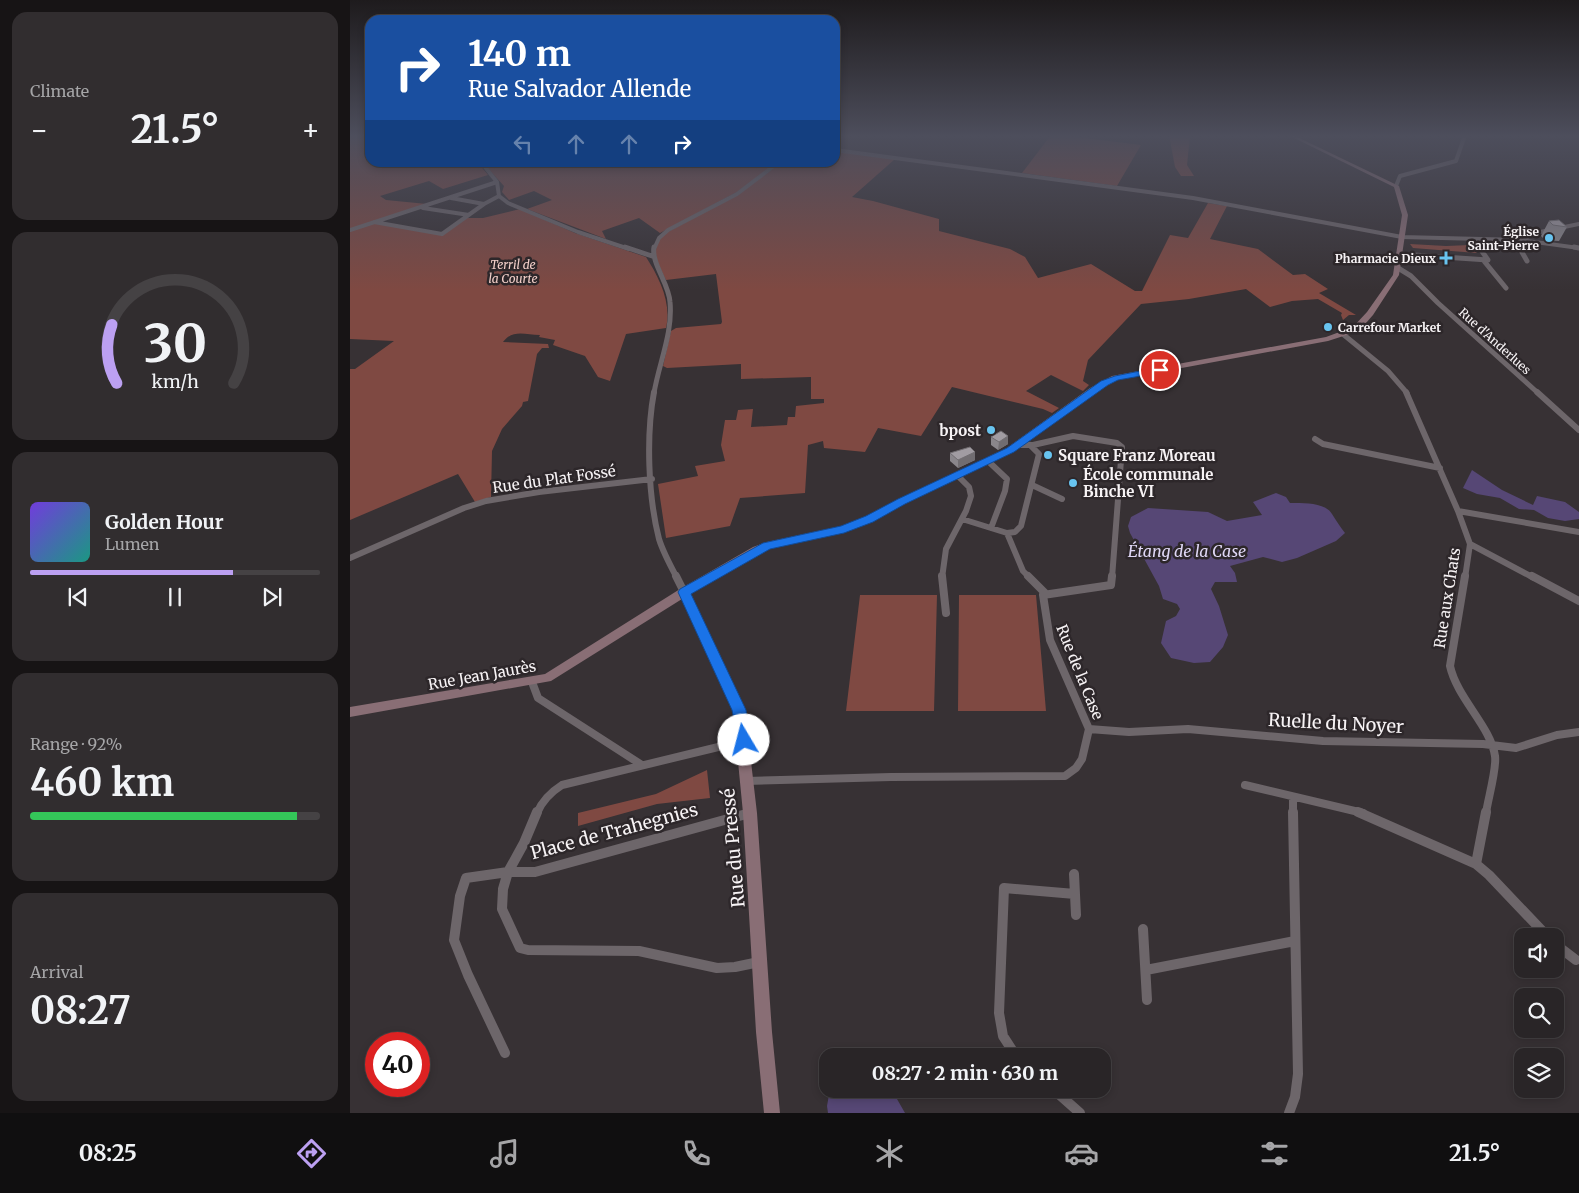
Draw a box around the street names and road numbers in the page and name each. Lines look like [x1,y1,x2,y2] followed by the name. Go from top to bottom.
[1456,305,1534,377] street label: Rue d'Anderlues
[491,461,617,497] street label: Rue du Plat Fossé
[1430,546,1464,650] street label: Rue aux Chats
[1052,622,1108,723] street label: Rue de la Case
[426,656,538,694] street label: Rue Jean Jaurès
[1268,708,1404,738] street label: Ruelle du Noyer
[716,788,750,908] street label: Rue du Pressé
[528,798,700,864] street label: Place de Trahegnies

